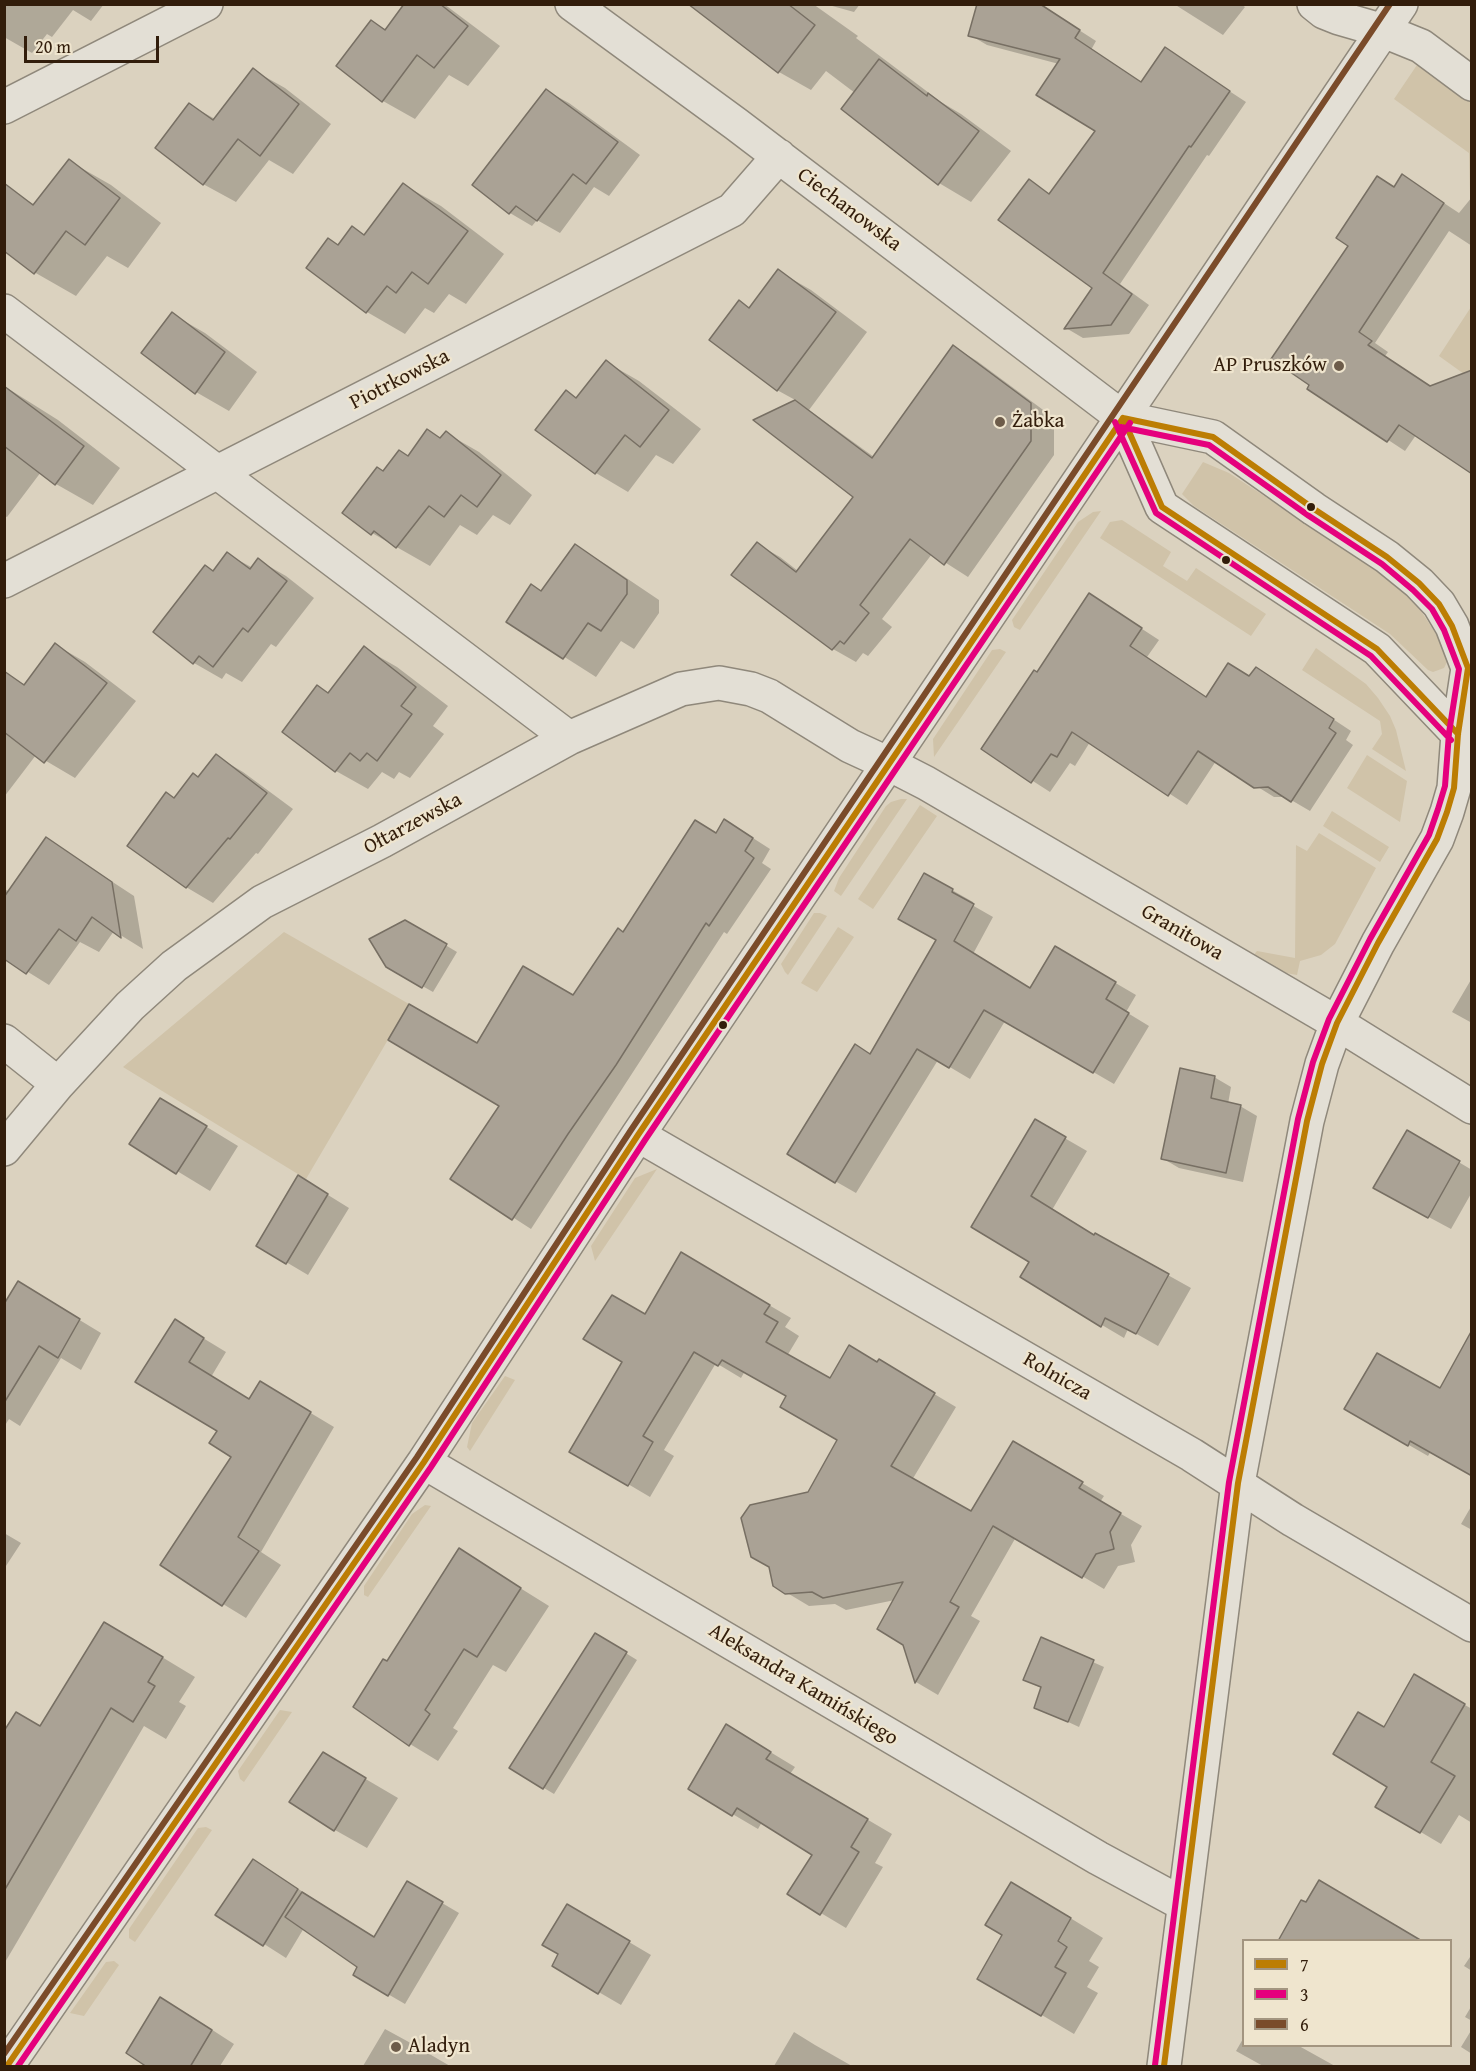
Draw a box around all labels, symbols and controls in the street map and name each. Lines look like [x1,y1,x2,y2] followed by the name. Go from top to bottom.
[27,24,162,62] scale bar
[35,33,71,60] text: 20 m
[792,163,906,257] street label: Ciechanowska
[346,344,454,416] street label: Piotrkowska
[1213,353,1327,379] place label: AP Pruszków
[1332,359,1346,373] marker: AP Pruszków
[1012,409,1065,435] place label: Żabka
[993,415,1007,429] marker: Żabka
[1305,501,1317,513] unlabelled marker
[1220,554,1232,566] unlabelled marker
[360,788,466,860] street label: Ołtarzewska
[1136,899,1228,967] street label: Granitowa
[717,1019,729,1031] unlabelled marker
[1018,1347,1096,1407] street label: Rolnicza
[704,1618,902,1752] street label: Aleksandra Kamińskiego
[1242,1939,1452,2047] legend
[1300,1951,1309,1978] text: 7
[1300,1981,1309,2008] text: 3
[1300,2011,1309,2038] text: 6
[408,2034,470,2060] place label: Aladyn
[389,2040,403,2054] marker: Aladyn

